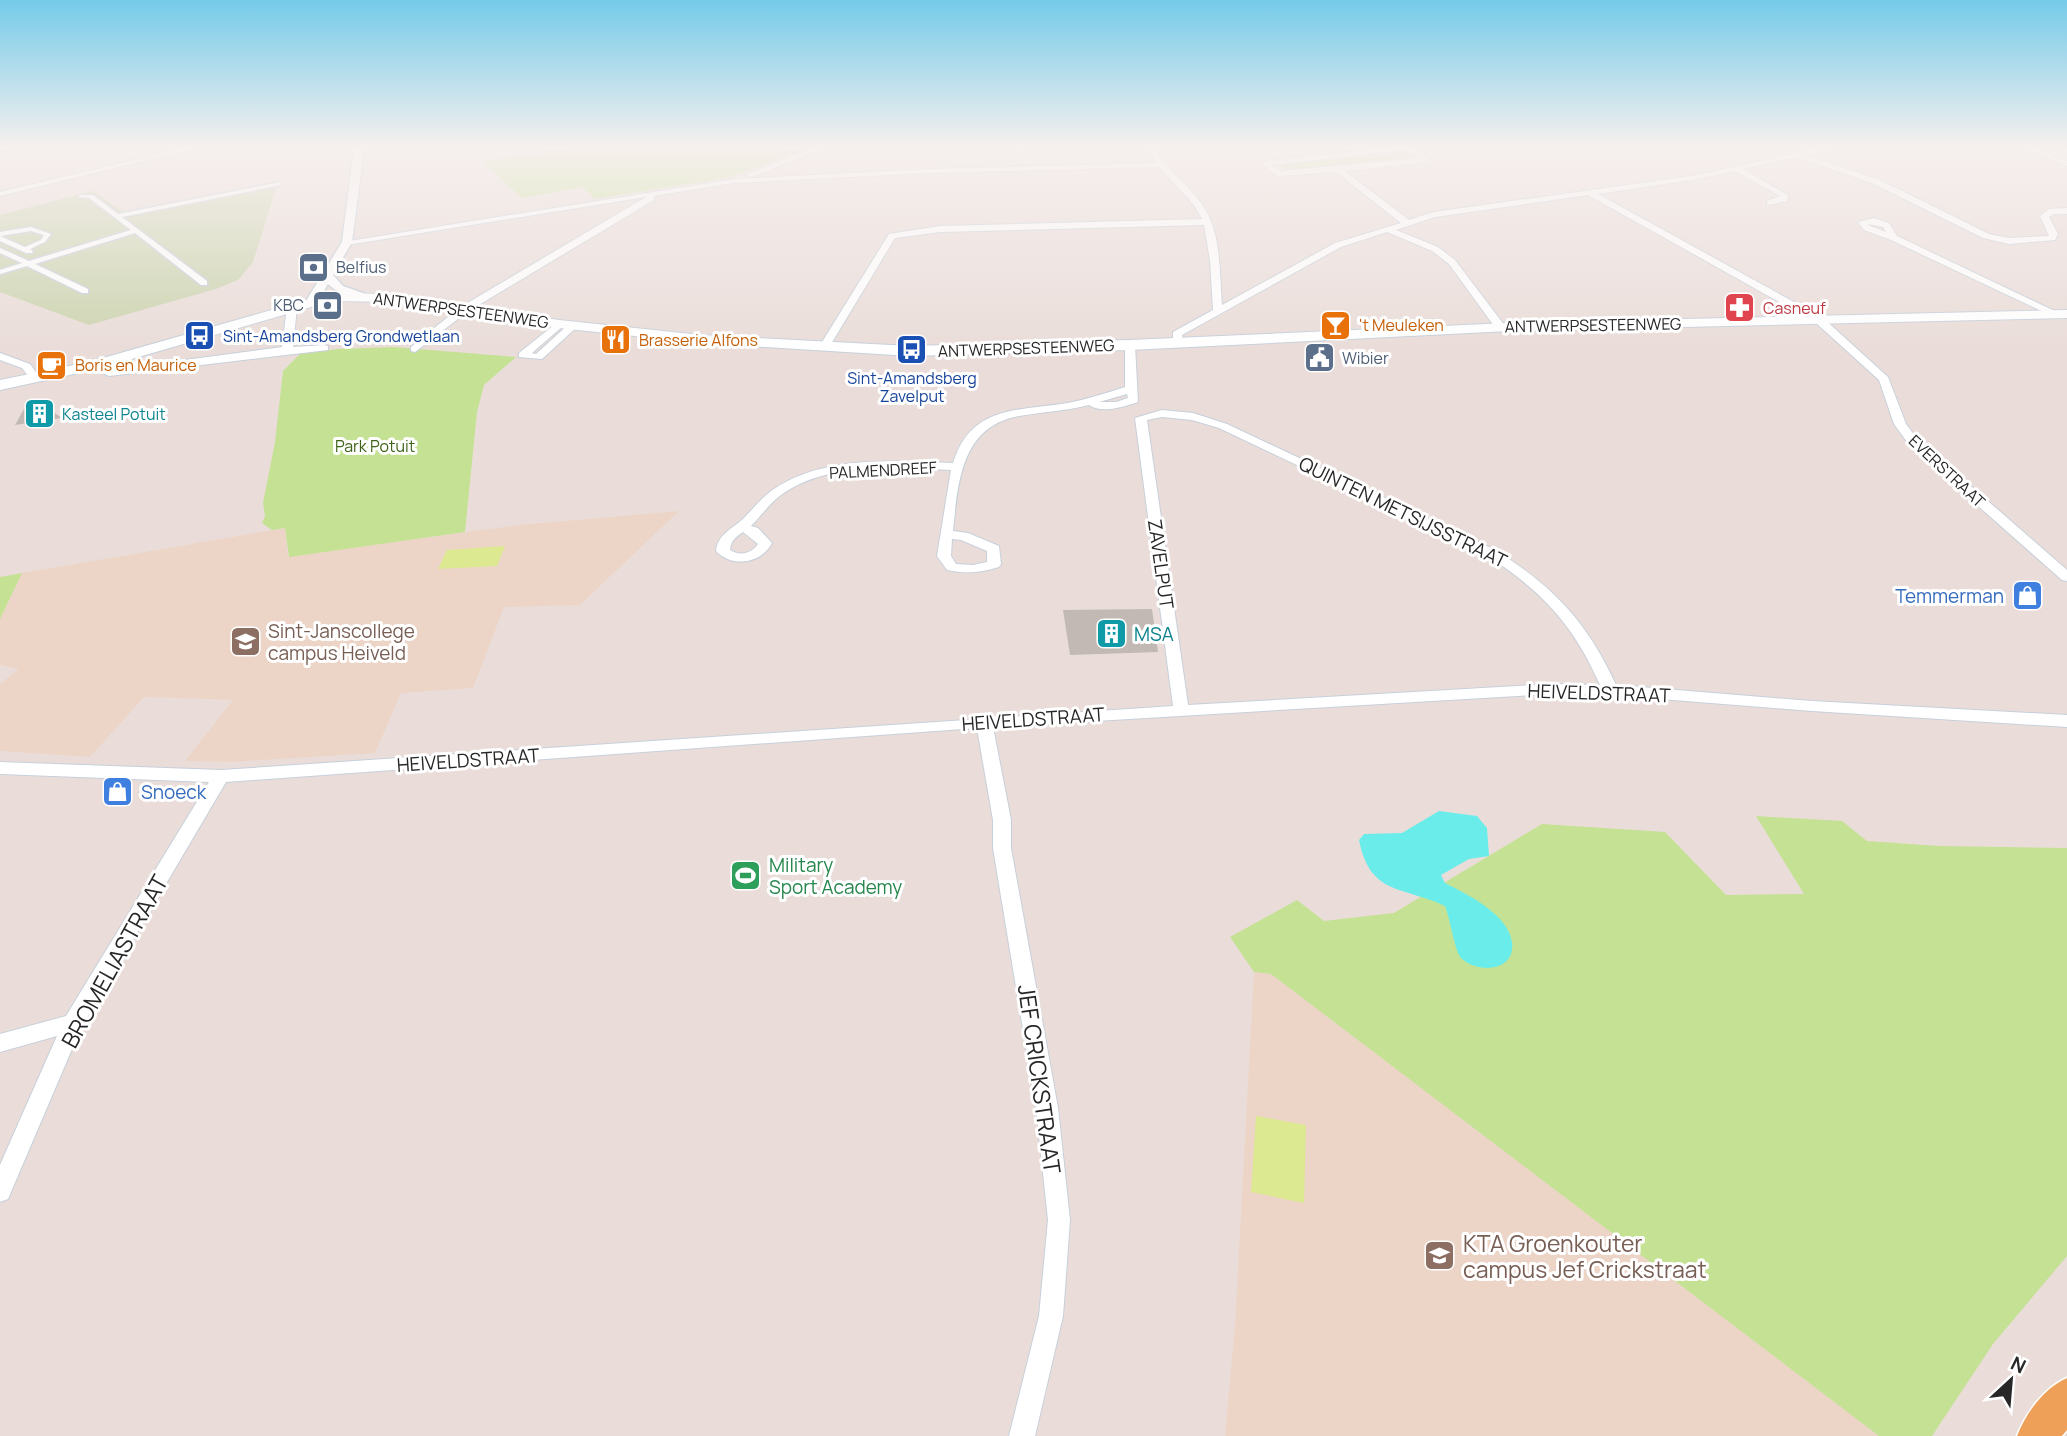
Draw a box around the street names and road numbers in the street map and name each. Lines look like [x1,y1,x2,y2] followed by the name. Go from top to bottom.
[372,287,550,333] street label: ANTWERPSESTEENWEG
[1505,312,1681,338] street label: ANTWERPSESTEENWEG
[937,334,1115,362] street label: ANTWERPSESTEENWEG
[1904,430,1990,512] street label: EVERSTRAAT
[1295,450,1512,574] street label: QUINTEN METSIJSSTRAAT
[829,456,937,484] street label: PALMENDREEF
[1142,517,1180,611] street label: ZAVELPUT
[1527,678,1672,709] street label: HEIVELDSTRAAT
[961,701,1106,737] street label: HEIVELDSTRAAT
[396,742,541,778] street label: HEIVELDSTRAAT
[53,868,175,1053] street label: BROMELIASTRAAT
[1011,982,1069,1176] street label: JEF CRICKSTRAAT

